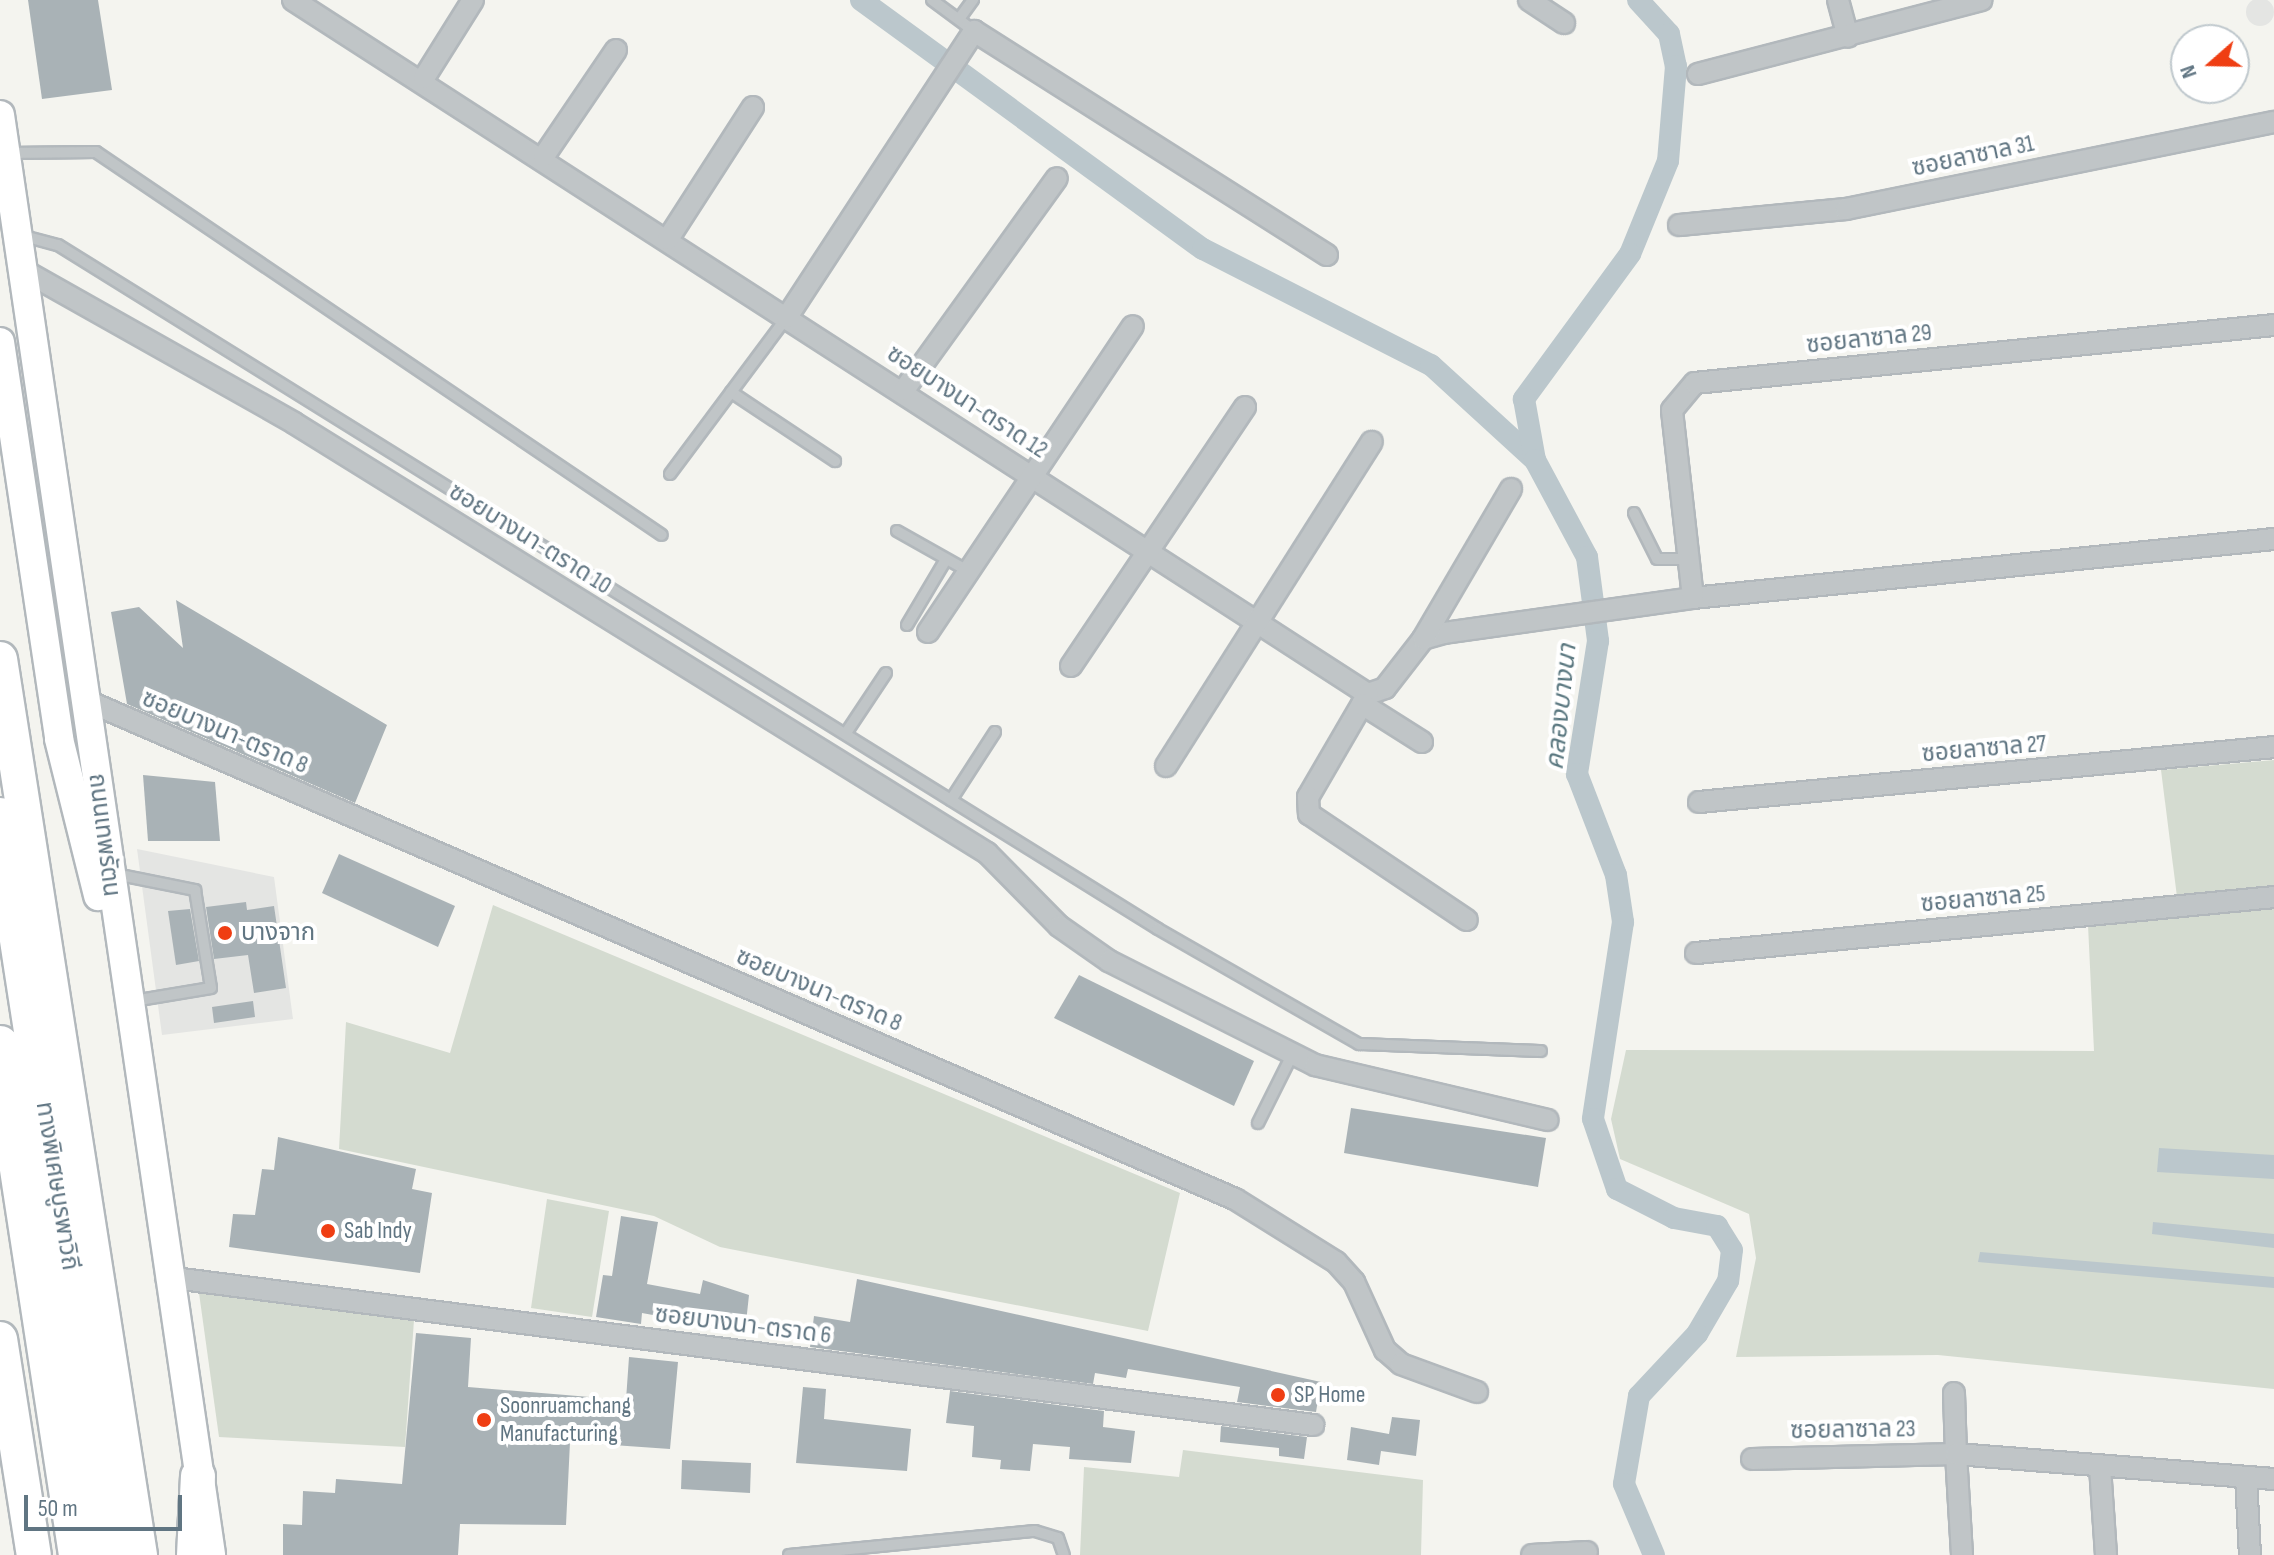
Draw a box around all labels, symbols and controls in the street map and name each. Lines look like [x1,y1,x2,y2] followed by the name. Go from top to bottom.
[2170,24,2250,104] north arrow
[2174,62,2204,82] text: N
[1909,129,2037,183] street label: ซอยลาซาล 31
[1805,318,1933,360] street label: ซอยลาซาล 29
[881,339,1053,465] street label: ซอยบางนา-ตราด 12
[443,477,617,601] street label: ซอยบางนา-ตราด 10
[1540,643,1584,771] water label: คลองบางนา
[138,684,312,780] street label: ซอยบางนา-ตราด 8
[1921,729,2047,769] street label: ซอยลาซาล 27
[82,772,126,898] street label: ถนนเทพรัตน
[1920,879,2046,919] street label: ซอยลาซาล 25
[241,919,315,947] place label: บางจาก
[216,924,234,942] marker: บางจาก
[732,942,906,1038] street label: ซอยบางนา-ตราด 8
[29,1100,85,1272] street label: ทางพิเศษบูรพาวิถี
[344,1217,412,1245] place label: Sab Indy
[319,1222,337,1240] marker: Sab Indy
[653,1300,833,1350] street label: ซอยบางนา-ตราด 6
[1294,1381,1365,1409] place label: SP Home
[1269,1386,1287,1404] marker: SP Home
[500,1392,631,1448] place label: Soonruamchang Manufacturing
[475,1411,493,1429] marker: Soonruamchang Manufacturing
[1790,1415,1916,1445] street label: ซอยลาซาล 23
[28,1479,186,1529] scale bar
[38,1494,78,1523] text: 50 m

